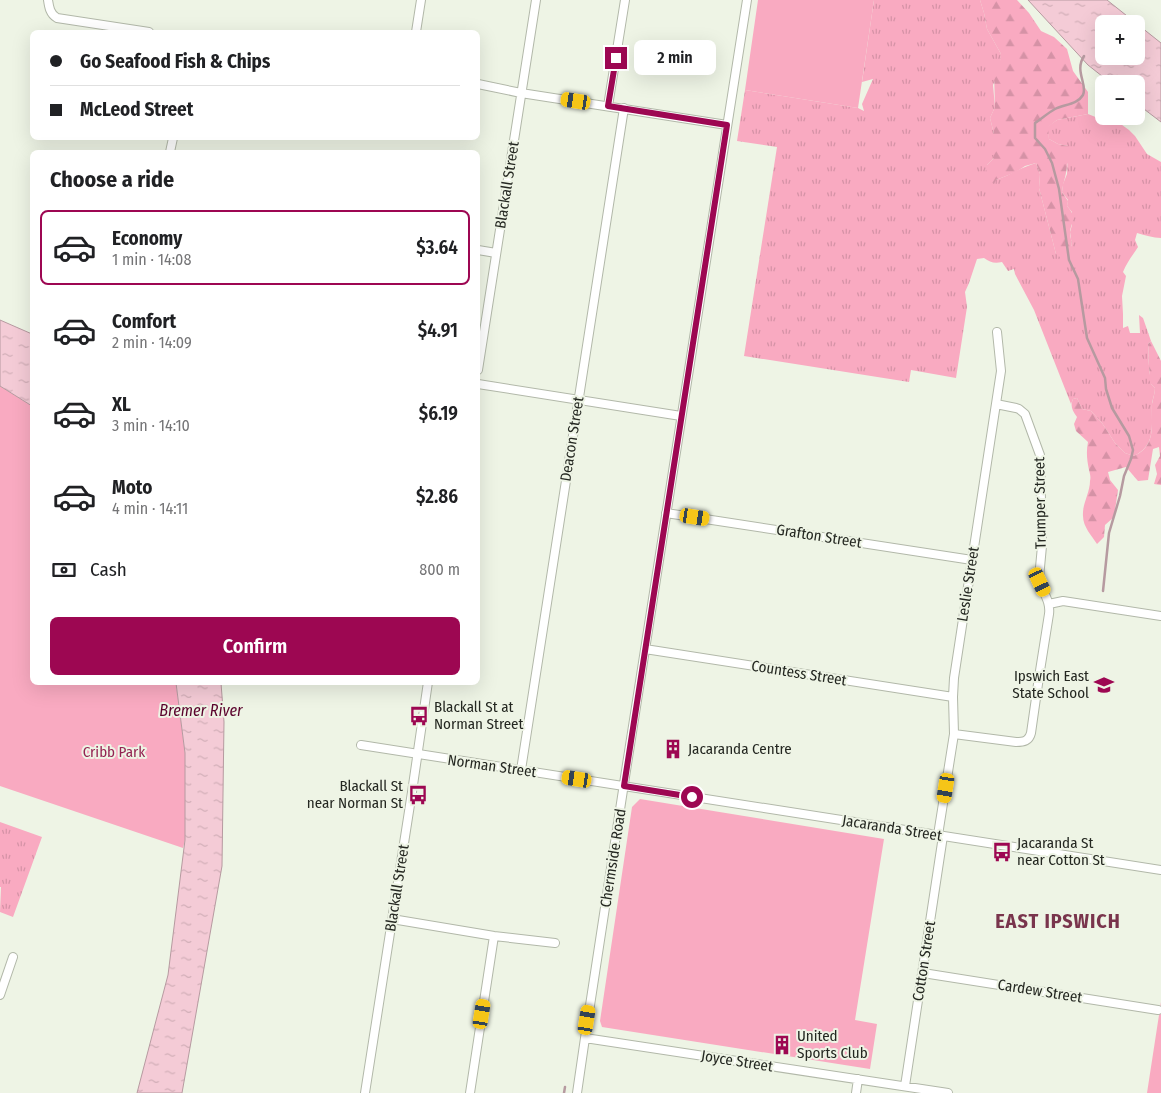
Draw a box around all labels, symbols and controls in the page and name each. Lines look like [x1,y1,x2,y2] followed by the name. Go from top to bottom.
[1095,15,1145,125] map controls
[1095,15,1145,65] button: +
[634,40,716,76] callout: 2 min
[605,47,627,69] route end
[657,48,693,67] text: 2 min
[80,50,270,73] text: Go Seafood Fish & Chips
[1095,75,1145,125] button: −
[560,91,591,111] car
[80,98,193,121] text: McLeod Street
[491,140,523,230] street label: Blackall Street
[50,166,174,193] text: Choose a ride
[52,225,97,270] icon: car
[112,227,182,250] text: Economy
[416,236,458,259] text: $3.64
[112,250,191,269] text: 1 min · 14:08
[52,308,97,353] icon: car
[112,310,176,333] text: Comfort
[418,319,458,342] text: $4.91
[112,333,192,352] text: 2 min · 14:09
[52,391,97,436] icon: car
[112,393,131,416] text: XL
[556,395,588,483] street label: Deacon Street
[419,402,458,425] text: $6.19
[112,416,190,435] text: 3 min · 14:10
[1030,457,1050,549] street label: Trumper Street
[52,474,97,519] icon: car
[112,476,152,499] text: Moto
[416,485,458,508] text: $2.86
[112,499,188,518] text: 4 min · 14:11
[679,507,710,527] car
[775,520,863,552] street label: Grafton Street
[953,545,983,623] street label: Leslie Street
[50,556,78,584] icon: cash
[90,558,127,581] text: Cash
[419,560,460,579] text: 800 m
[1026,565,1053,599] car
[50,617,460,675] button: Confirm
[750,657,848,689] street label: Countess Street
[1012,667,1089,702] place label: Ipswich East State School
[1093,674,1115,696] school or university icon: Ipswich East State School
[434,698,524,733] place label: Blackall St at Norman Street
[159,701,243,720] water label: Bremer River
[408,705,430,727] bus stop icon: Blackall St at Norman Street
[662,738,684,760] building icon: Jacaranda Centre
[688,740,792,758] place label: Jacaranda Centre
[83,743,145,761] park label: Cribb Park
[446,751,538,781] street label: Norman Street
[561,769,592,789] car
[936,772,955,804] car
[307,777,403,812] place label: Blackall St near Norman St
[407,784,429,806] bus stop icon: Blackall St near Norman St
[681,786,703,808] route start
[596,807,630,909] street label: Chermside Road
[841,811,943,845] street label: Jacaranda Street
[1017,834,1105,869] place label: Jacaranda St near Cotton St
[991,841,1013,863] bus stop icon: Jacaranda St near Cotton St
[381,843,413,933] street label: Blackall Street
[995,909,1121,933] district label: EAST IPSWICH
[909,920,939,1002] street label: Cotton Street
[996,975,1084,1007] street label: Cardew Street
[472,998,491,1030] car
[577,1004,596,1036] car
[797,1027,868,1062] place label: United Sports Club
[771,1034,793,1056] building icon: United Sports Club
[700,1046,774,1076] street label: Joyce Street

